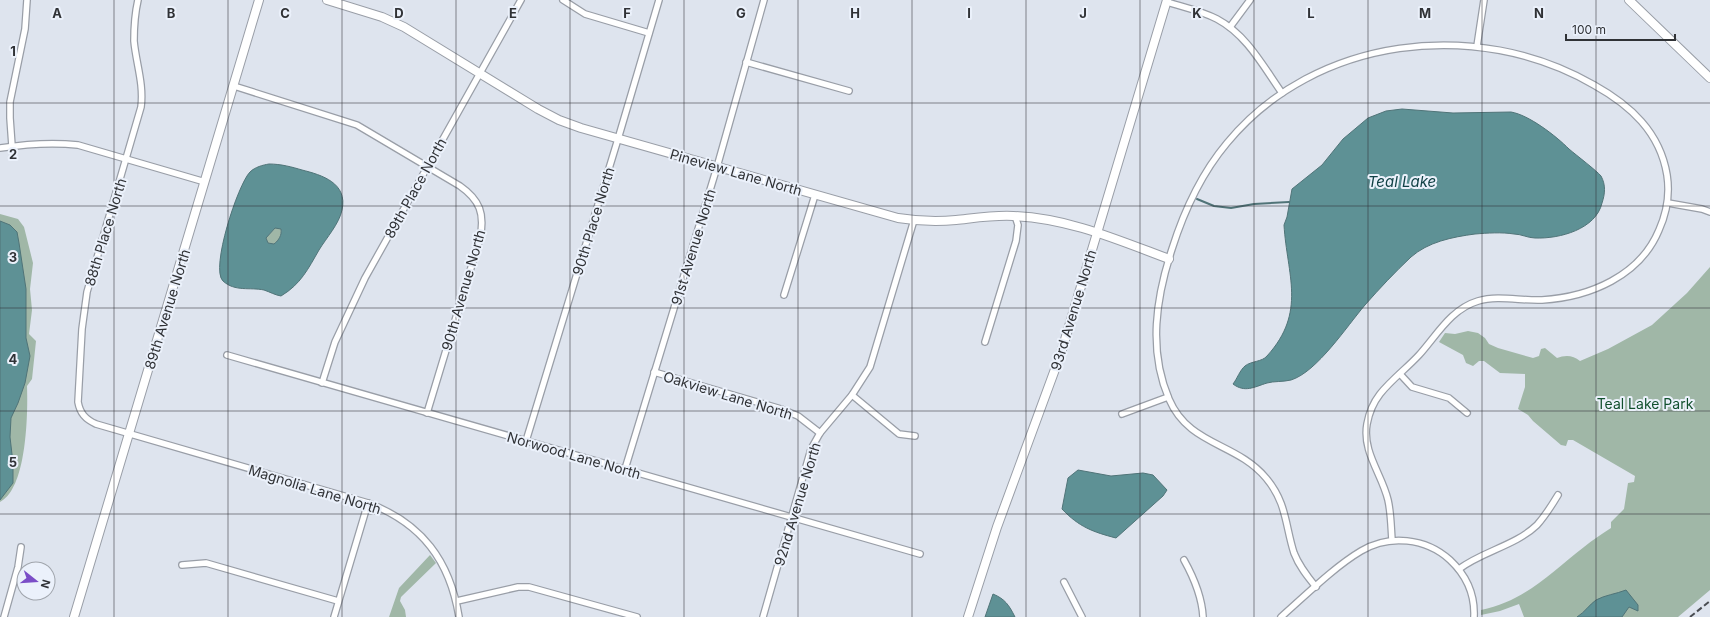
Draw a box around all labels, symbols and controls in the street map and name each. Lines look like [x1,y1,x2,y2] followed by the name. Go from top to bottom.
[52,5,62,21] text: A
[167,5,176,21] text: B
[280,5,290,21] text: C
[394,5,404,21] text: D
[509,5,517,21] text: E
[623,5,631,21] text: F
[736,5,746,21] text: G
[850,5,860,21] text: H
[967,5,971,21] text: I
[1079,5,1087,21] text: J
[1192,5,1202,21] text: K
[1307,5,1315,21] text: L
[1419,5,1431,21] text: M
[1534,5,1544,21] text: N
[1566,16,1675,42] scale bar
[1572,22,1606,37] text: 100 m
[10,43,16,59] text: 1
[380,135,450,241] street label: 89th Place North
[668,145,804,199] street label: Pineview Lane North
[9,146,17,162] text: 2
[568,165,618,277] street label: 90th Place North
[1368,172,1436,191] water label: Teal Lake
[81,176,129,288] street label: 88th Place North
[667,187,719,307] street label: 91st Avenue North
[438,228,488,352] street label: 90th Avenue North
[141,247,193,371] street label: 89th Avenue North
[1047,248,1099,372] street label: 93rd Avenue North
[9,249,17,265] text: 3
[9,351,18,367] text: 4
[661,367,795,423] street label: Oakview Lane North
[1597,395,1694,412] park label: Teal Lake Park
[505,428,643,482] street label: Norwood Lane North
[770,440,824,568] street label: 92nd Avenue North
[9,454,17,470] text: 5
[247,461,383,517] street label: Magnolia Lane North
[16,561,56,601] north arrow
[38,578,53,590] text: N

